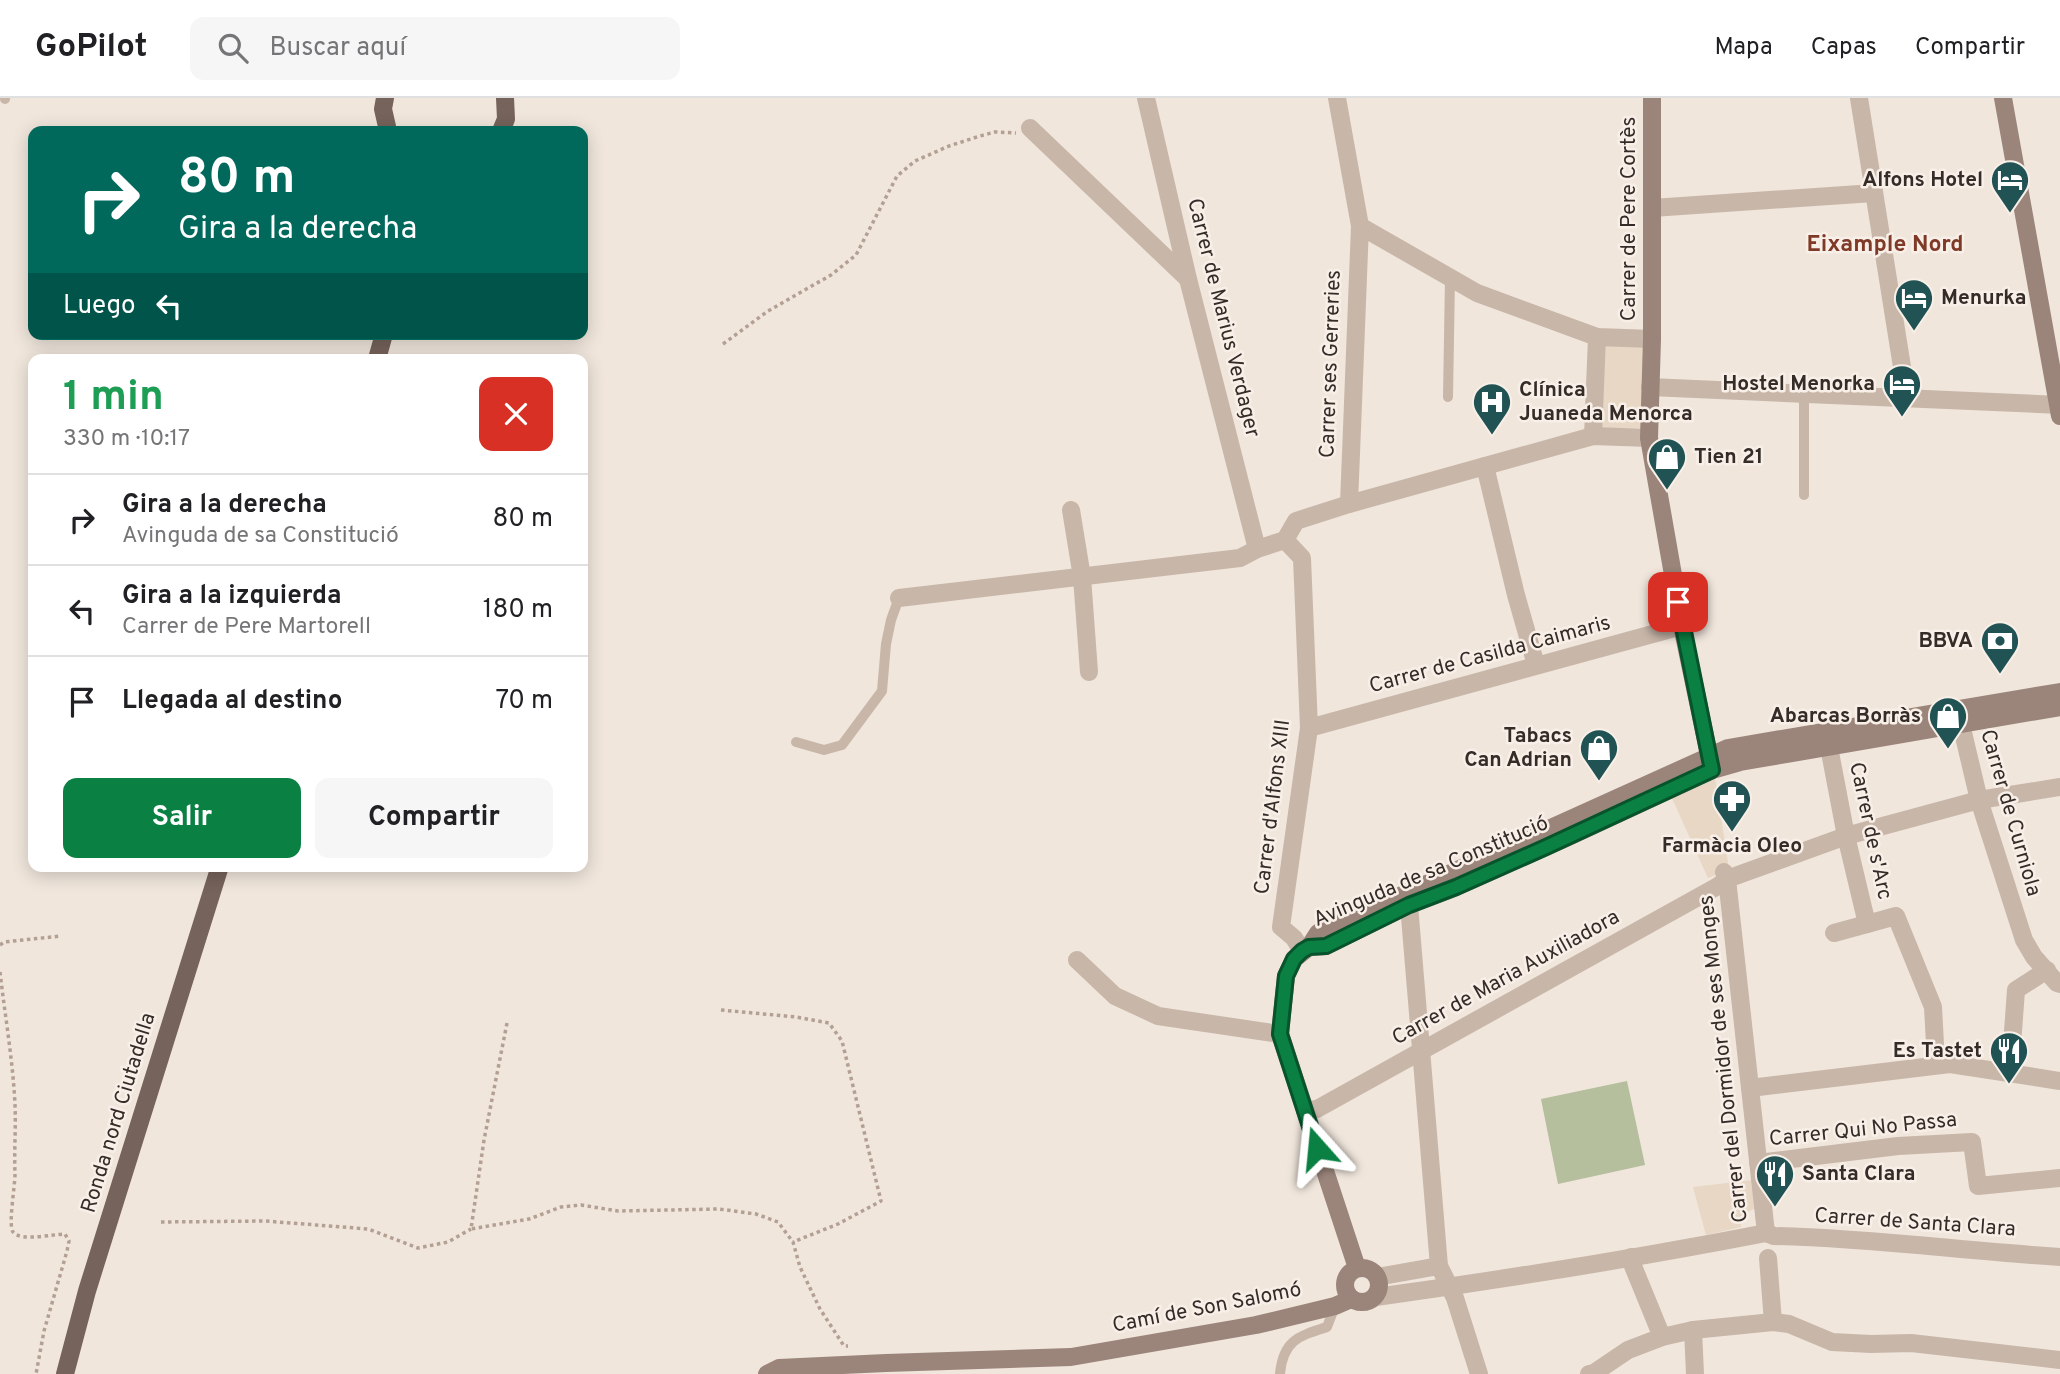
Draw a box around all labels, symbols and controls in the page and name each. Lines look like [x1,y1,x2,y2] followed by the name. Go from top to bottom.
[190,17,680,80] search box
[35,27,148,69] text: GoPilot
[214,29,252,67] icon: search
[270,32,406,65] text: Buscar aquí
[1715,33,1773,63] text: Mapa
[1811,33,1877,63] text: Capas
[1915,33,2025,63] text: Compartir
[1616,117,1643,321] street label: Carrer de Pere Cortès
[178,149,295,211] text: 80 m
[63,154,154,245] icon: right
[1989,159,2031,214] hotel icon: Alfons Hotel
[1862,167,1983,194] place label: Alfons Hotel
[1180,196,1266,440] street label: Carrer de Marius Verdager
[178,210,417,250] text: Gira a la derecha
[1806,231,1964,260] district label: Eixample Nord
[1314,269,1348,459] street label: Carrer ses Gerreries
[1893,277,1935,332] hotel icon: Menurka
[1941,285,2026,312] place label: Menurka
[150,287,188,325] icon: left
[63,290,136,323] text: Luego
[1881,363,1923,418] hotel icon: Hostel Menorka
[1722,371,1875,398] place label: Hostel Menorka
[63,372,164,425] text: 1 min
[479,377,553,451] button: close
[1519,377,1693,428] place label: Clínica Juaneda Menorca
[1471,381,1513,436] hospital icon: Clínica Juaneda Menorca
[63,425,190,454] text: 330 m · 10:17
[1646,436,1688,491] shop icon: Tien 21
[1694,444,1763,471] place label: Tien 21
[122,489,327,522] text: Gira a la derecha
[63,501,101,539] icon: right
[493,503,553,536] text: 80 m
[122,522,399,551] text: Avinguda de sa Constitució
[1648,572,1708,632] pin
[122,580,341,613] text: Gira a la izquierda
[1659,583,1697,621] icon: arrive
[63,592,101,630] icon: left
[483,594,553,627] text: 180 m
[1366,610,1614,700] street label: Carrer de Casilda Caimaris
[122,613,371,642] text: Carrer de Pere Martorell
[1979,620,2021,675] bank icon: BBVA
[1918,628,1973,655] place label: BBVA
[63,683,101,721] icon: arrive
[122,685,342,718] text: Llegada al destino
[495,685,553,718] text: 70 m
[1927,695,1969,750] shop icon: Abarcas Borràs
[1770,703,1921,730] place label: Abarcas Borràs
[1249,718,1297,896] street label: Carrer d'Alfons XIII
[1464,723,1572,774] place label: Tabacs Can Adrian
[1973,726,2047,900] street label: Carrer de Curniola
[1578,727,1620,782] shop icon: Tabacs Can Adrian
[1842,760,1898,902] street label: Carrer de s'Arc
[63,778,301,858] button: Salir
[315,778,553,858] button: Compartir
[1711,778,1753,833] pharmacy icon: Farmàcia Oleo
[1309,810,1553,934] street label: Avinguda de sa Constitució
[1662,833,1802,860] place label: Farmàcia Oleo
[1693,894,1755,1224] street label: Carrer del Dormidor de ses Monges
[1387,904,1625,1052] street label: Carrer de Maria Auxiliadora
[76,1010,162,1216] street label: Ronda nord Ciutadella
[1988,1030,2030,1085] restaurant icon: Es Tastet
[1893,1038,1982,1065] place label: Es Tastet
[1768,1107,1958,1153] street label: Carrer Qui No Passa
[1280,1111,1354,1185] position arrow
[1754,1153,1796,1208] restaurant icon: Santa Clara
[1802,1161,1915,1188] place label: Santa Clara
[1814,1203,2016,1243] street label: Carrer de Santa Clara
[1110,1276,1304,1340] street label: Camí de Son Salomó

